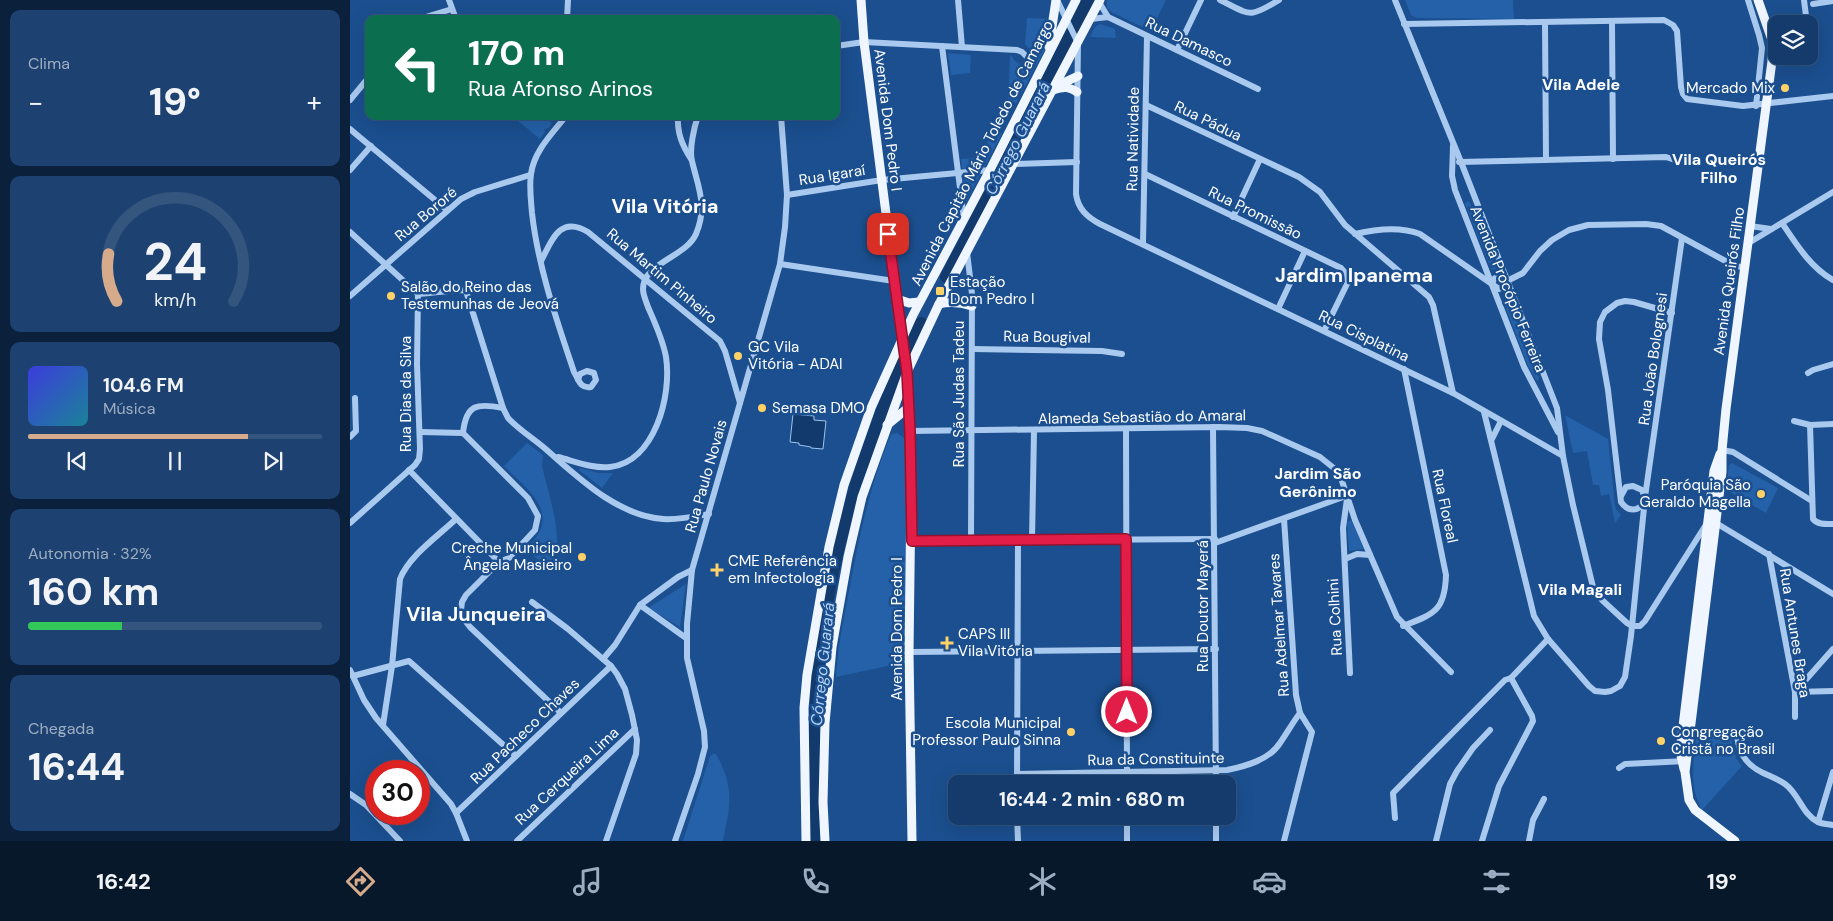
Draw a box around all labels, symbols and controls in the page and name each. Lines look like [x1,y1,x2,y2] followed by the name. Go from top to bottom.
[1142,12,1236,72] street label: Rua Damasco
[1768,15,1818,65] map controls
[1768,15,1818,65] button: layers
[906,17,1058,289] street label: Avenida Capitão Mário Toledo de Camargo
[468,30,565,76] text: 170 m
[385,35,450,100] icon: left
[869,48,907,192] street label: Avenida Dom Pedro I
[28,53,70,74] text: Clima
[468,74,653,103] text: Rua Afonso Arinos
[1542,74,1620,95] district label: Vila Adele
[149,77,201,127] text: 19°
[980,78,1055,198] water label: Córrego Guarará
[1686,78,1776,98] place label: Mercado Mix
[1779,82,1791,94] marker: Mercado Mix
[28,84,43,121] text: −
[307,84,322,121] text: +
[1122,87,1144,191] street label: Rua Natividade
[1171,96,1245,146] street label: Rua Pádua
[1672,149,1766,188] district label: Vila Queirós Filho
[797,160,867,190] street label: Rua Igaraí
[391,182,461,246] street label: Rua Bororé
[1205,182,1305,244] street label: Rua Promissão
[612,193,718,219] district label: Vila Vitória
[1465,203,1551,375] street label: Avenida Procópio Ferreira
[1709,205,1749,356] street label: Avenida Queirós Filho
[867,213,909,255] pin
[874,220,902,248] icon: arrive
[602,224,722,328] street label: Rua Martim Pinheiro
[143,228,207,296] text: 24
[1275,262,1433,288] district label: Jardim Ipanema
[950,272,1034,309] place label: Estação Dom Pedro I
[401,277,559,314] place label: Salão do Reino das Testemunhas de Jeová
[934,285,946,297] marker: Estação Dom Pedro I
[154,288,196,312] text: km/h
[385,290,397,302] marker: Salão do Reino das Testemunhas de Jeová
[1634,291,1672,427] street label: Rua João Bolognesi
[1315,305,1413,367] street label: Rua Cisplatina
[949,321,969,467] street label: Rua São Judas Tadeu
[1003,326,1091,348] street label: Rua Bougival
[396,336,416,452] street label: Rua Dias da Silva
[748,337,843,374] place label: GC Vila Vitória - ADAI
[732,350,744,362] marker: GC Vila Vitória - ADAI
[103,373,184,398] text: 104.6 FM
[103,398,155,419] text: Música
[772,398,865,418] place label: Semasa DMO
[756,402,768,414] marker: Semasa DMO
[1038,405,1246,429] street label: Alameda Sebastião do Amaral
[680,417,732,535] street label: Rua Paulo Novais
[63,447,91,475] icon: previous
[161,447,189,475] icon: pause
[259,447,287,475] icon: next
[1275,463,1361,502] district label: Jardim São Gerônimo
[1427,467,1463,545] street label: Rua Floreal
[1640,475,1751,512] place label: Paróquia São Geraldo Magella
[1755,488,1767,500] marker: Paróquia São Geraldo Magella
[451,538,572,575] place label: Creche Municipal Ângela Masieiro
[1193,540,1213,672] street label: Rua Doutor Mayerá
[28,543,152,564] text: Autonomia · 32%
[576,551,588,563] marker: Creche Municipal Ângela Masieiro
[728,551,837,588] place label: CME Referência em Infectologia
[1264,553,1294,697] street label: Rua Adelmar Tavares
[887,557,907,701] street label: Avenida Dom Pedro I
[710,563,724,577] marker: CME Referência em Infectologia
[28,567,159,617] text: 160 km
[1775,567,1815,699] street label: Rua Antunes Braga
[1323,578,1347,656] street label: Rua Colhini
[1538,579,1622,600] district label: Vila Magali
[406,601,546,627] district label: Vila Junqueira
[806,601,839,727] water label: Córrego Guarará
[958,624,1033,661] place label: CAPS III Vila Vitória
[940,636,954,650] marker: CAPS III Vila Vitória
[466,674,584,788] street label: Rua Pacheco Chaves
[1100,685,1152,737] position arrow
[912,713,1061,750] place label: Escola Municipal Professor Paulo Sinna
[28,718,94,739] text: Chegada
[1671,722,1775,759] place label: Congregação Cristã no Brasil
[511,723,623,829] street label: Rua Cerqueira Lima
[1065,726,1077,738] marker: Escola Municipal Professor Paulo Sinna
[1655,735,1667,747] marker: Congregação Cristã no Brasil
[28,742,125,792] text: 16:44
[1087,748,1225,770] street label: Rua da Constituinte
[365,760,430,825] speed limit sign: 30
[999,787,1185,812] text: 16:44 · 2 min · 680 m
[343,864,378,899] icon: directions
[570,864,605,899] icon: music
[798,864,833,899] icon: phone
[1025,864,1060,899] icon: climate
[1252,864,1287,899] icon: car
[1479,864,1514,899] icon: filters
[96,867,151,896] text: 16:42
[1707,867,1737,896] text: 19°

